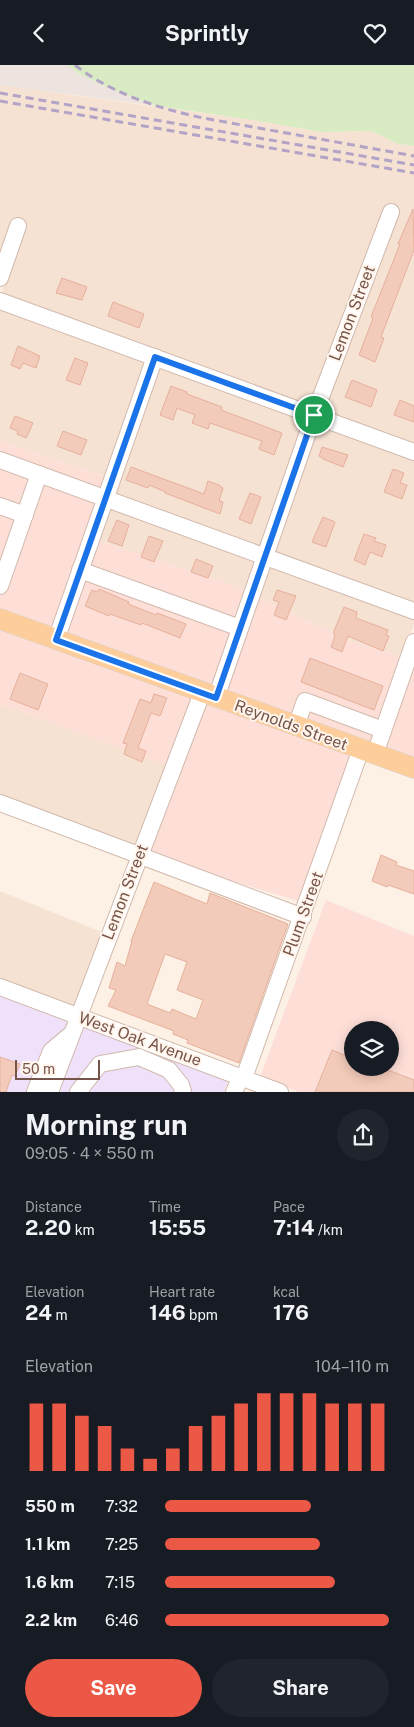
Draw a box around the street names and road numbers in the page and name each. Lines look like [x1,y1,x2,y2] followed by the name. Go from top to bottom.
[325,263,379,363] street label: Lemon Street
[232,696,350,754] street label: Reynolds Street
[98,842,152,942] street label: Lemon Street
[279,869,327,959] street label: Plum Street
[76,1008,204,1070] street label: West Oak Avenue

